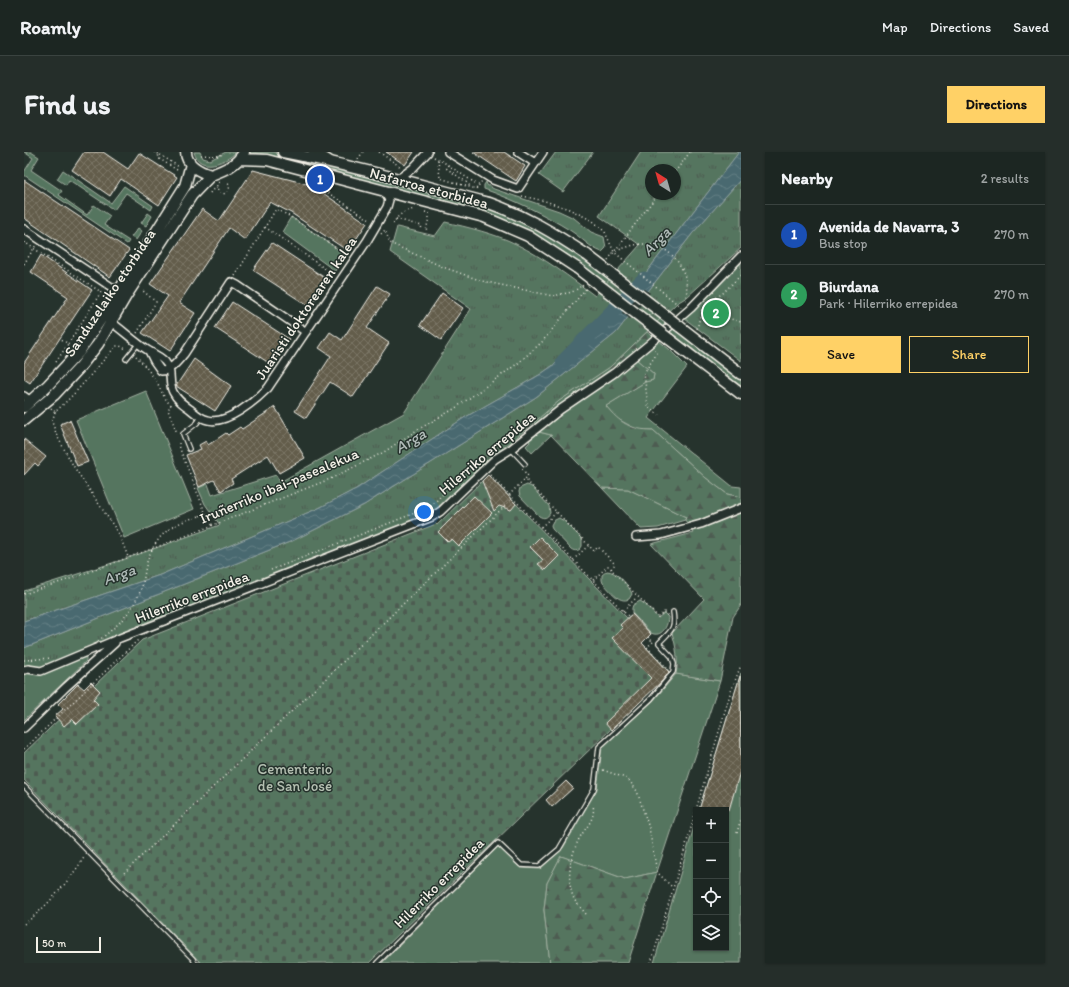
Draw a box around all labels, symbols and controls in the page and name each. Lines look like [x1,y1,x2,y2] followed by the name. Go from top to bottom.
[20,16,81,39] text: Roamly
[882,19,908,36] text: Map
[930,19,991,36] text: Directions
[1013,19,1049,36] text: Saved
[947,86,1045,123] button: Directions
[24,87,111,121] text: Find us
[368,163,491,213] street label: Nafarroa etorbidea
[307,164,333,194] pin: 1
[645,164,681,200] north arrow
[781,168,833,188] text: Nearby
[981,171,1029,186] text: 2 results
[819,218,959,236] text: Avenida de Navarra, 3
[638,222,675,260] water label: Arga
[60,225,160,360] street label: Sanduzelaiko etorbidea
[791,227,797,242] text: 1
[994,227,1029,242] text: 270 m
[251,233,361,383] street label: Juaristi doktorearen kalea
[819,236,867,251] text: Bus stop
[819,278,879,296] text: Biurdana
[791,287,797,302] text: 2
[994,287,1029,302] text: 270 m
[819,296,958,311] text: Park · Hilerriko errepidea
[703,298,729,328] pin: 2
[781,336,901,373] button: Save
[909,336,1029,373] button: Share
[435,407,539,499] street label: Hilerriko errepidea
[391,423,430,457] water label: Arga
[197,444,361,528] street label: Iruñerriko ibai-pasealekua
[414,502,434,522] your location
[100,560,139,589] water label: Arga
[133,567,252,627] street label: Hilerriko errepidea
[258,760,332,795] park label: Cementerio de San José
[693,807,729,951] map controls
[693,807,729,843] button: +
[390,834,488,932] street label: Hilerriko errepidea
[693,843,729,879] button: −
[693,879,729,915] button: locate
[693,915,729,951] button: layers
[36,935,101,954] scale bar
[42,937,66,950] text: 50 m

